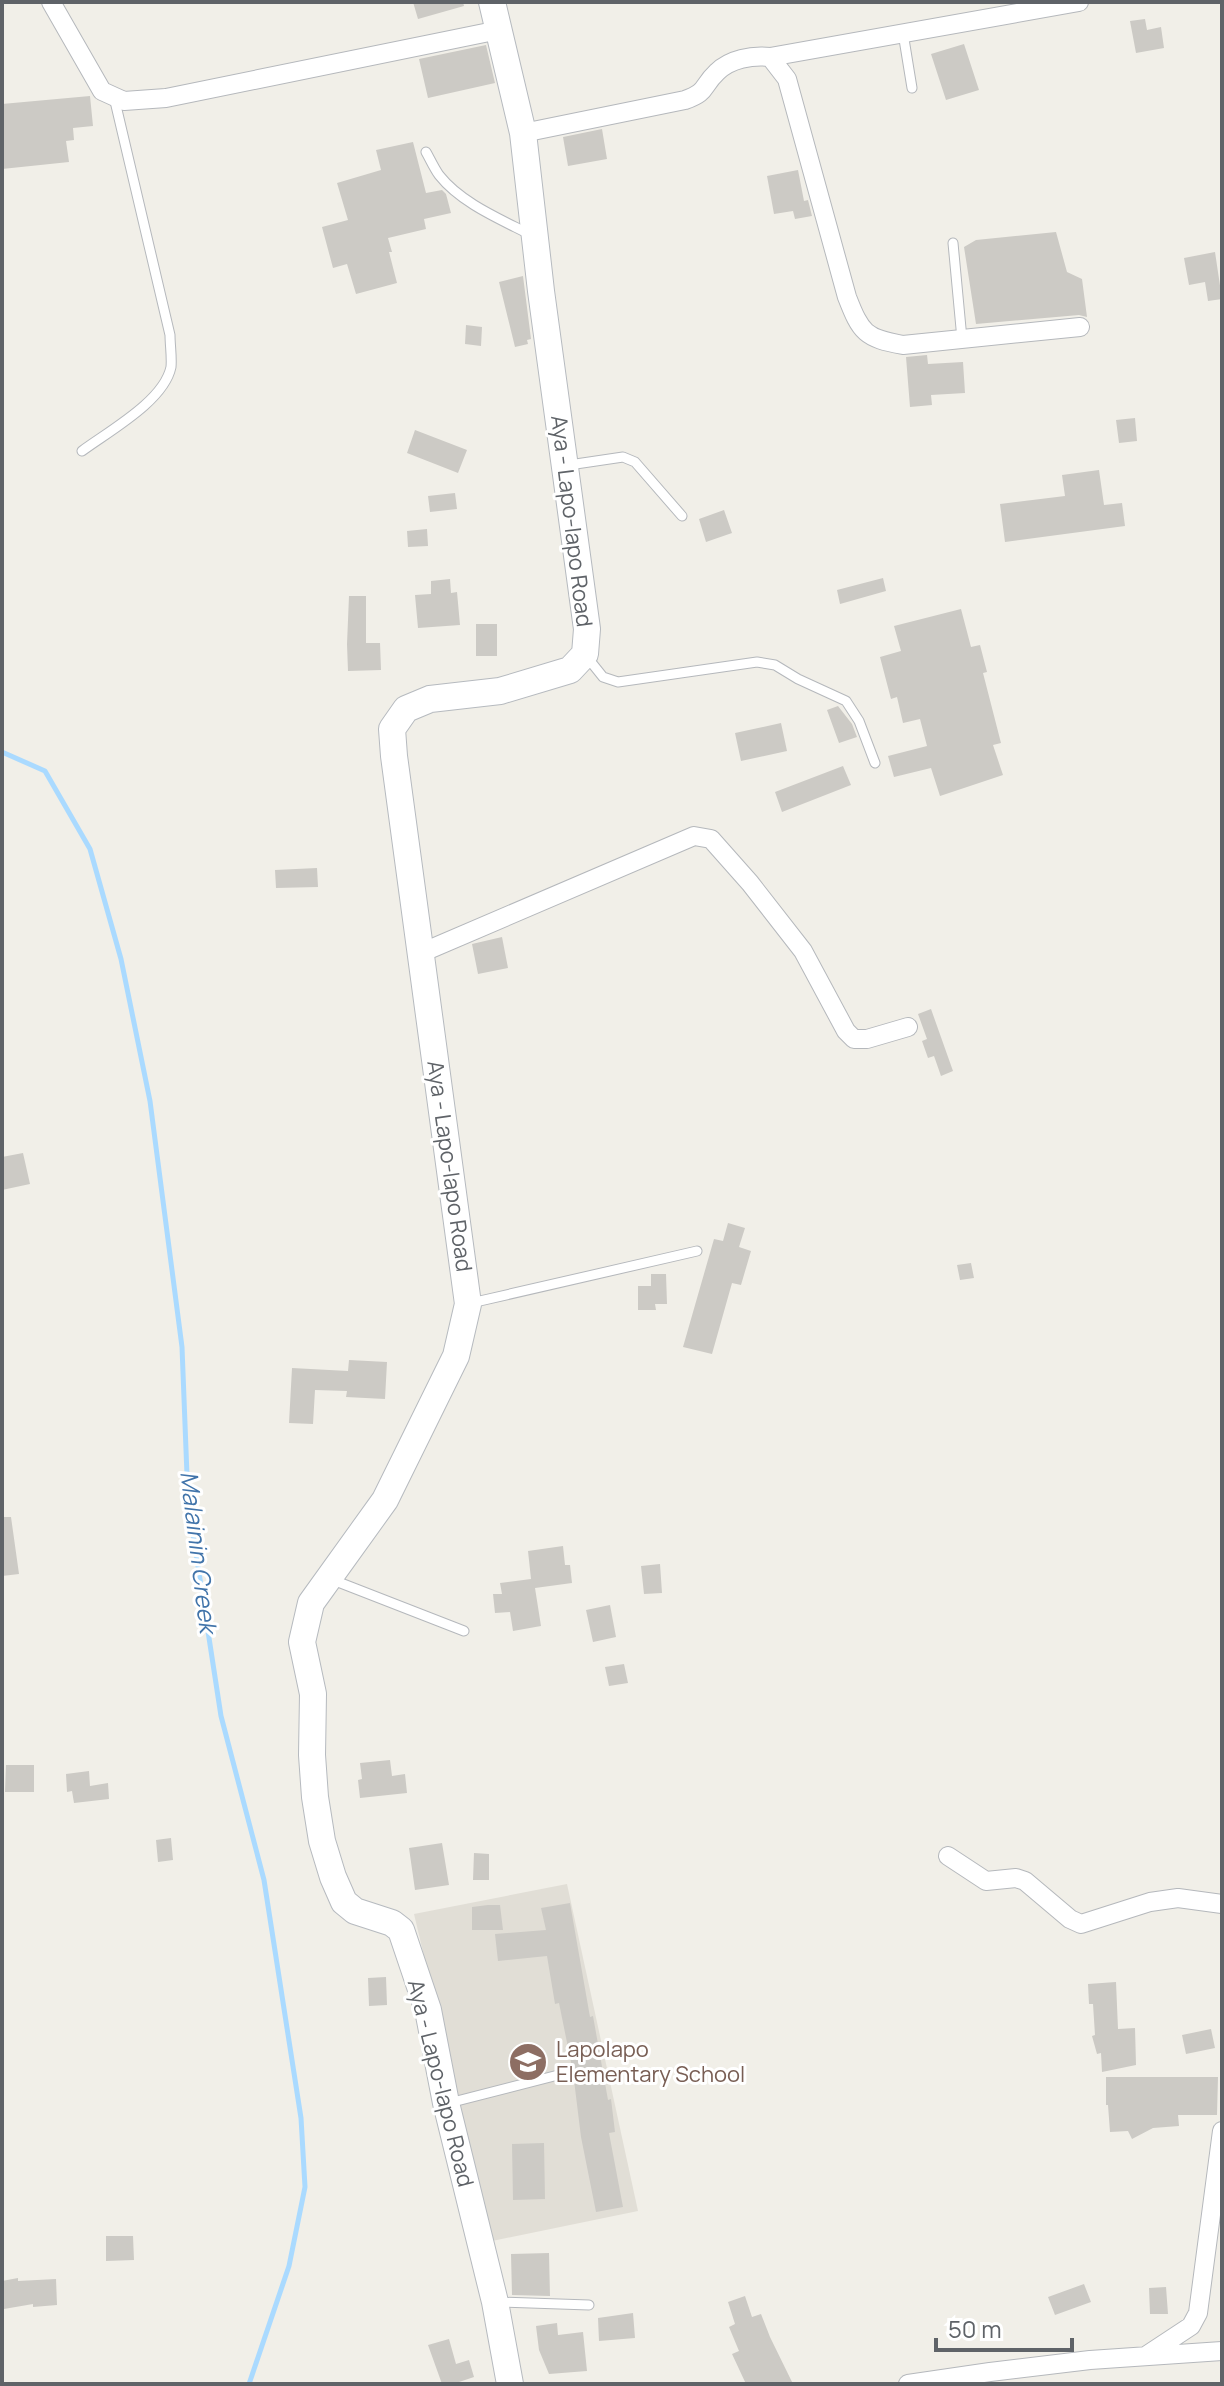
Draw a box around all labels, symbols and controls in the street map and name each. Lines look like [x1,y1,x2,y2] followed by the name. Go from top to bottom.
[544,413,600,629] street label: Aya - Lapo-lapo Road
[420,1058,480,1274] street label: Aya - Lapo-lapo Road
[173,1469,226,1638] water label: Malainin Creek
[401,1976,481,2190] street label: Aya - Lapo-lapo Road
[556,2034,745,2089] place label: Lapolapo Elementary School
[507,2041,549,2083] school or university icon: Lapolapo Elementary School
[936,2302,1072,2352] scale bar
[948,2312,1002,2345] text: 50 m

